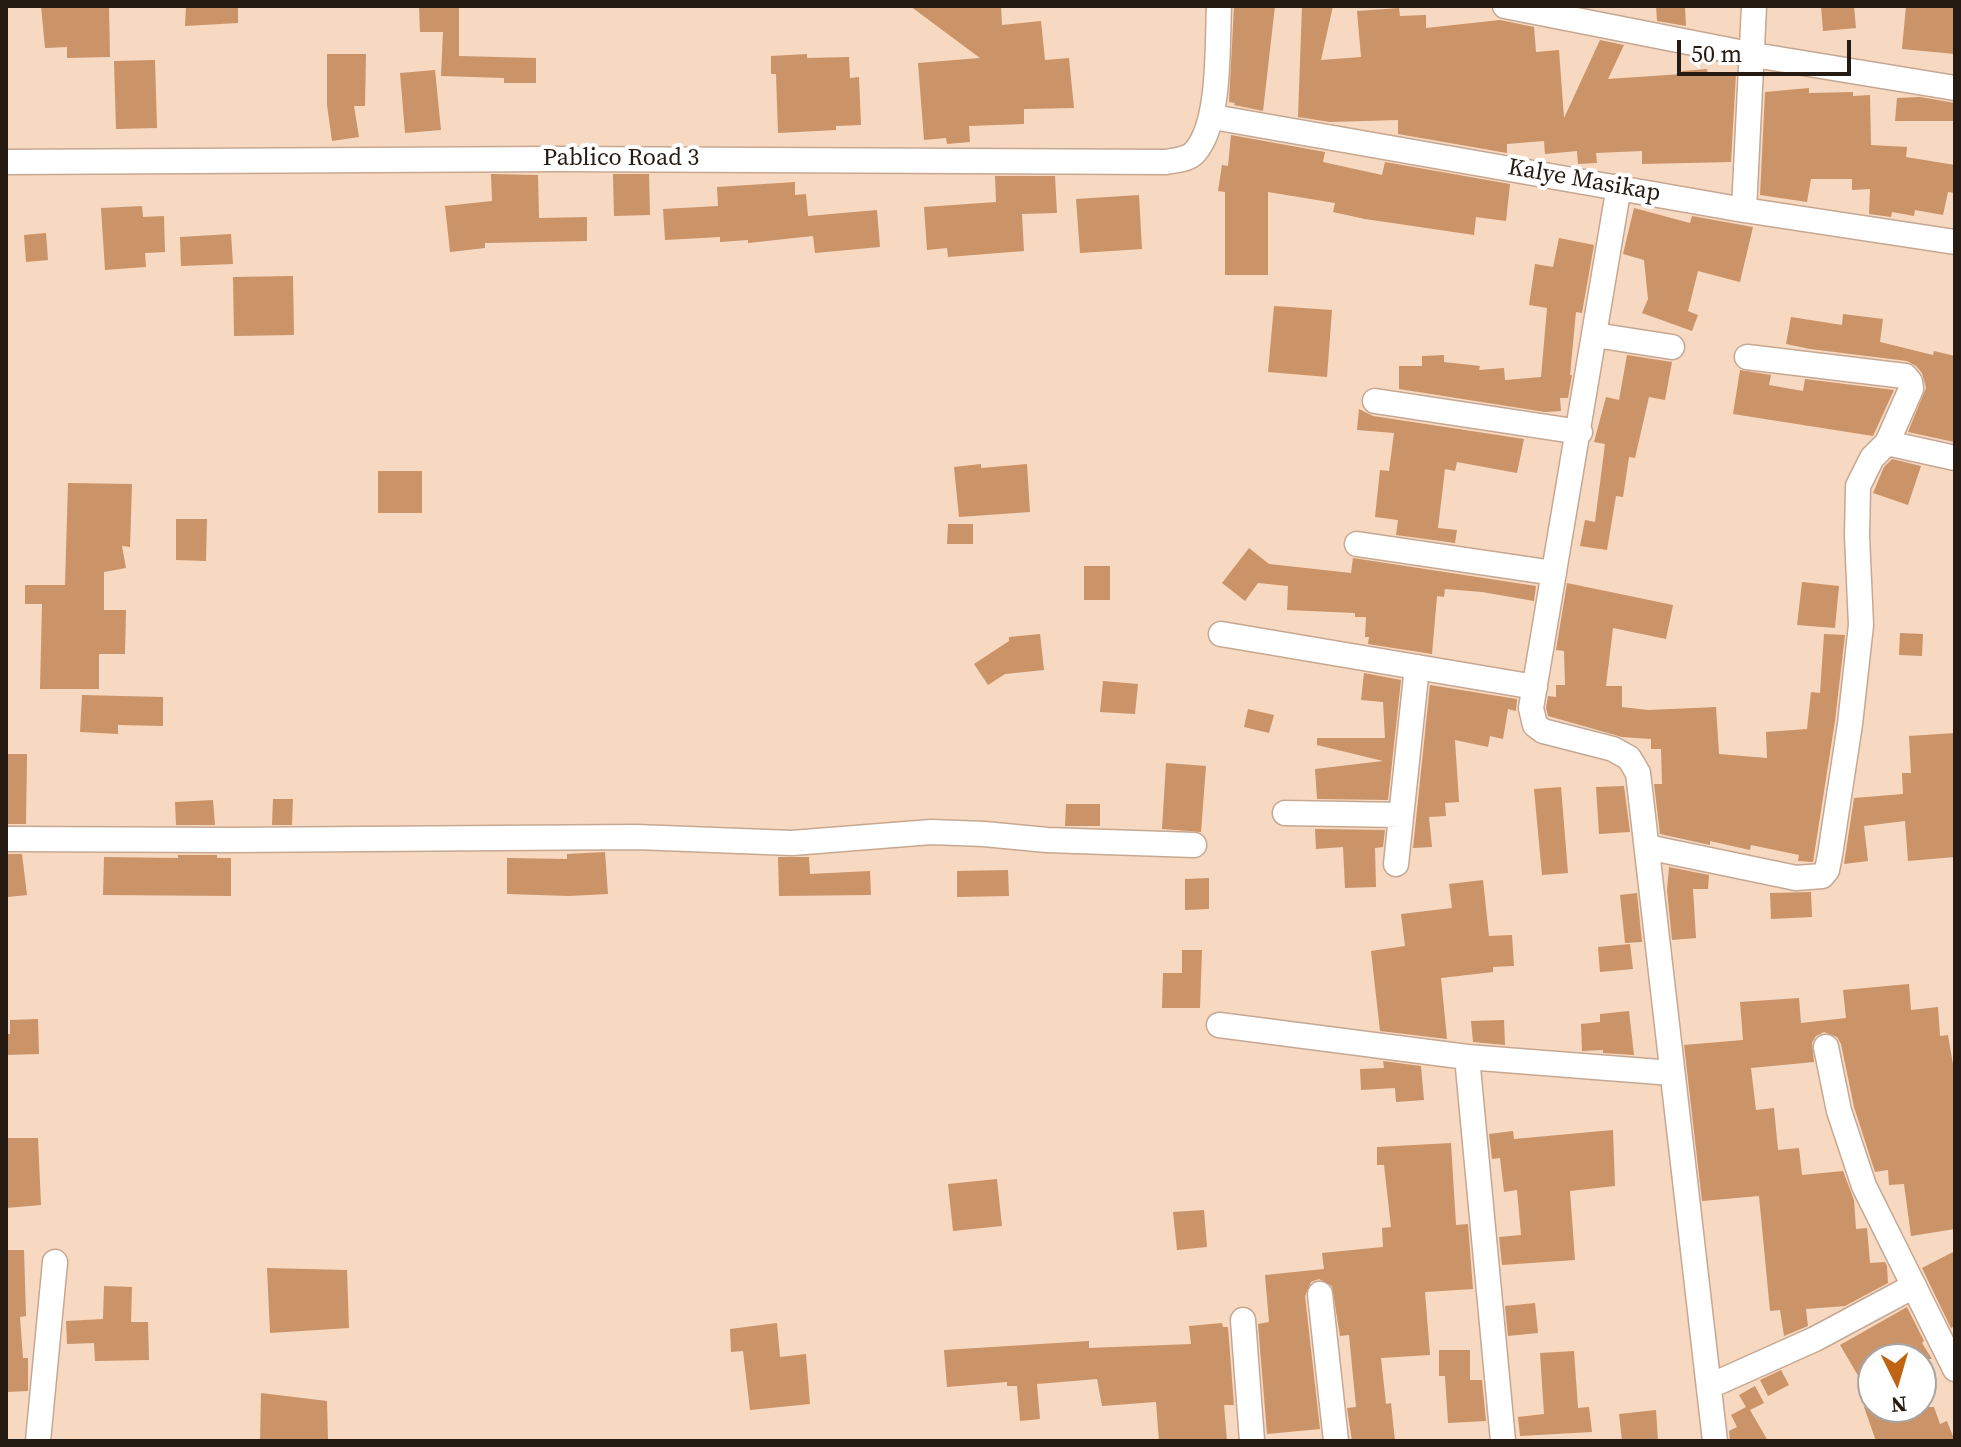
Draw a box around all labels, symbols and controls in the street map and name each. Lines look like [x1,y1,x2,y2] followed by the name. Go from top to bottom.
[1681,24,1855,74] scale bar
[1691,37,1742,70] text: 50 m
[543,145,699,173] street label: Pablico Road 3
[1505,153,1663,209] street label: Kalye Masikap
[1857,1343,1937,1423] north arrow
[1890,1389,1908,1421] text: N

